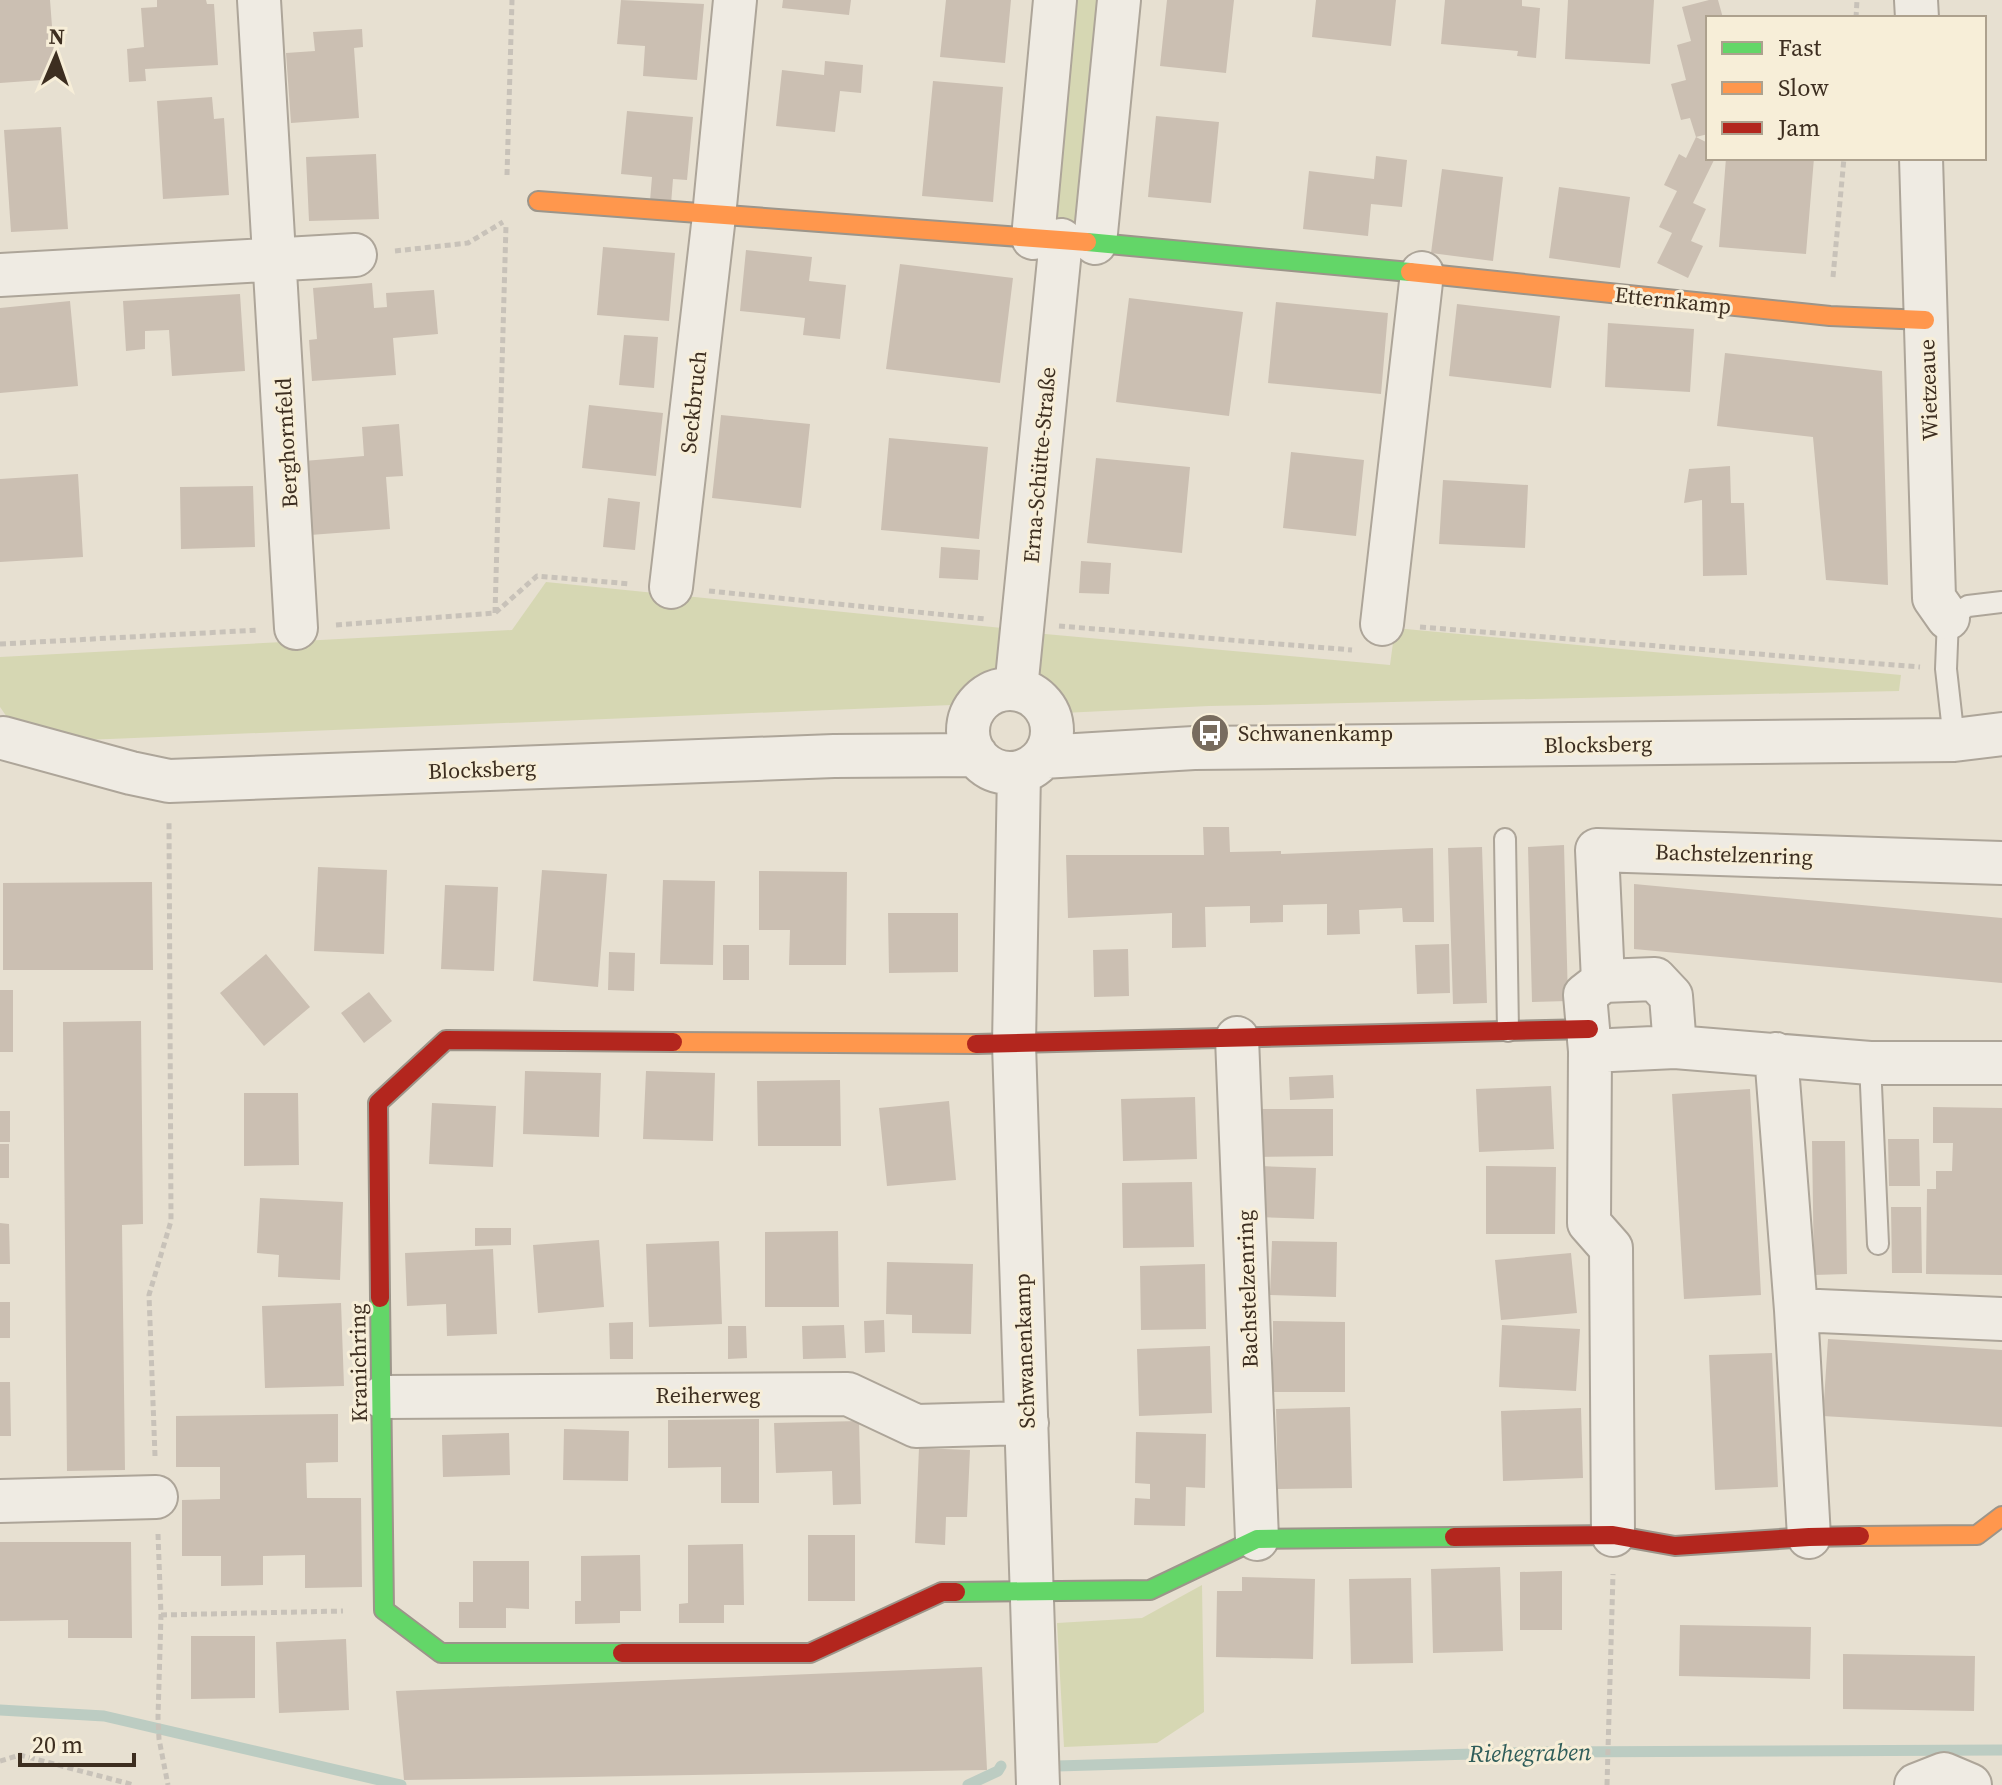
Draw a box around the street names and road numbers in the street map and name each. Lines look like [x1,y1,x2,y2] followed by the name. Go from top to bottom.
[1613,279,1733,321] street label: Etternkamp
[1911,339,1945,441] street label: Wietzeaue
[673,349,713,455] street label: Seckbruch
[1015,366,1063,564] street label: Erna-Schütte-Straße
[268,376,304,509] street label: Berghornfeld
[1544,728,1652,760] street label: Blocksberg
[427,752,537,786] street label: Blocksberg
[1654,836,1814,872] street label: Bachstelzenring
[1229,1209,1265,1369] street label: Bachstelzenring
[1006,1273,1042,1429] street label: Schwanenkamp
[342,1303,374,1423] street label: Kranichring
[656,1380,760,1410] street label: Reiherweg

